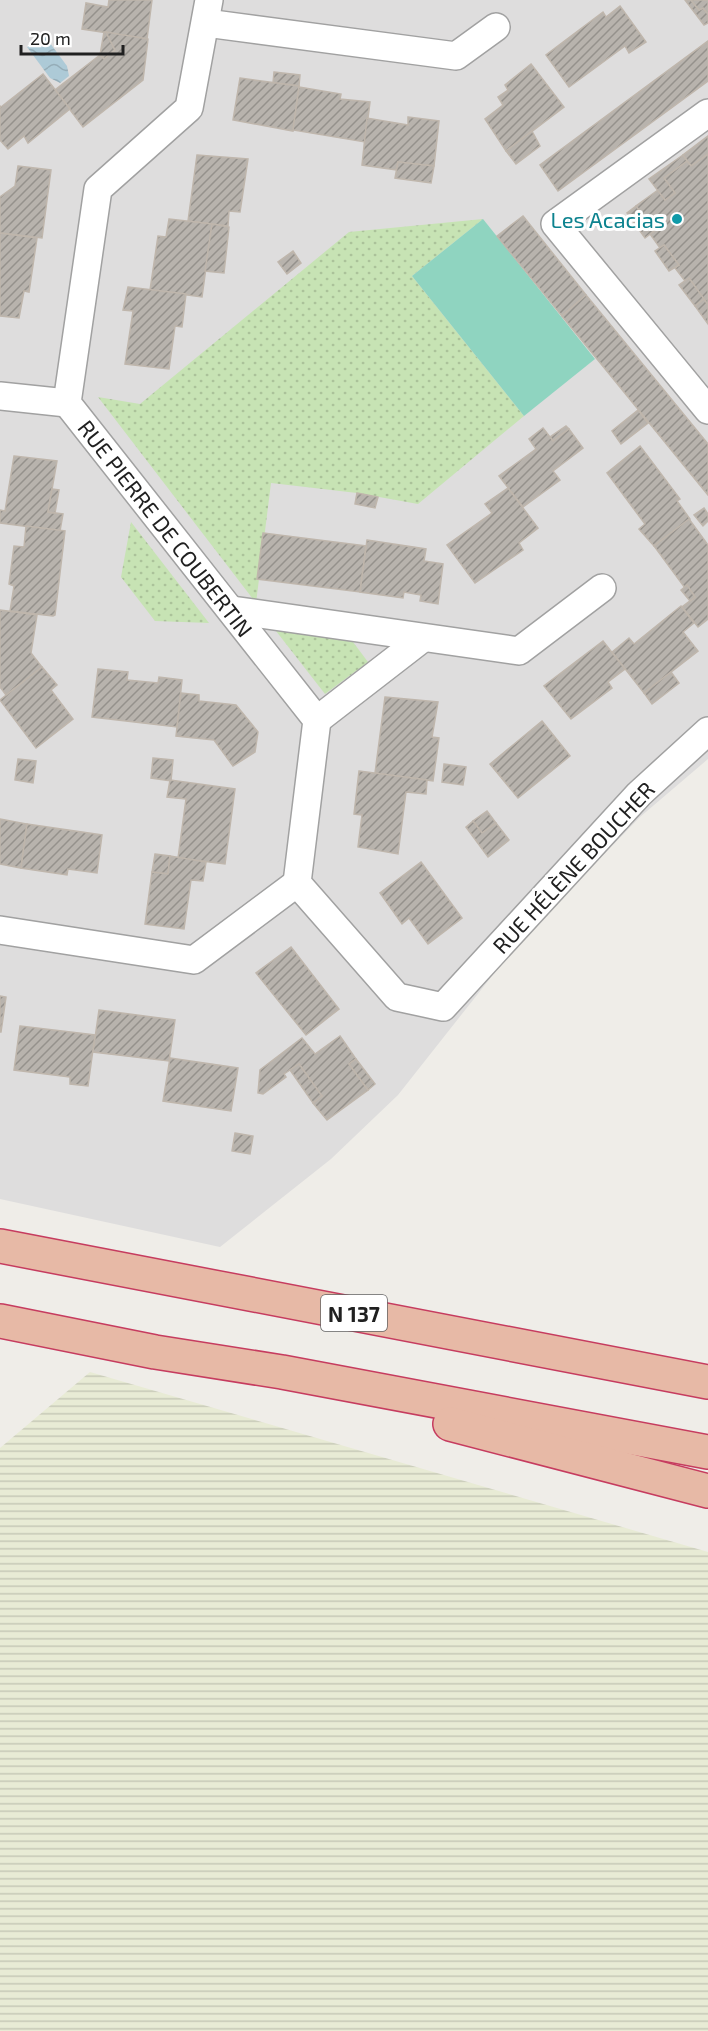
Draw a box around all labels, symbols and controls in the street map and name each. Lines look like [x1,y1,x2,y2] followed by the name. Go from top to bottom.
[21,18,123,56] scale bar
[30,27,71,49] text: 20 m
[550,206,665,232] place label: Les Acacias
[670,212,684,226] marker: Les Acacias
[73,414,259,642] street label: RUE PIERRE DE COUBERTIN
[487,776,659,958] street label: RUE HÉLÈNE BOUCHER
[321,1295,387,1331] road number: N 137

